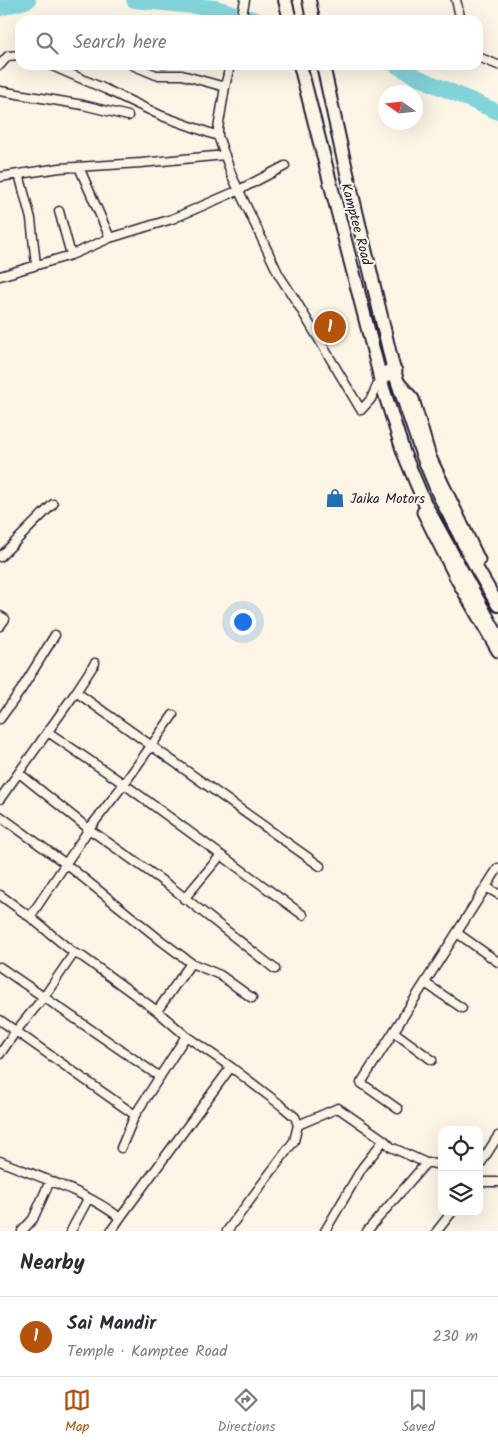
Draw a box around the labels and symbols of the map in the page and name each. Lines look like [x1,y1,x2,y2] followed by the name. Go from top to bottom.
[378,85,423,130] north arrow
[334,181,378,269] street label: Kamptee Road
[314,308,346,346] pin: 1
[324,487,346,509] shop icon: Jaika Motors
[350,488,425,510] place label: Jaika Motors
[230,609,256,635] your location

